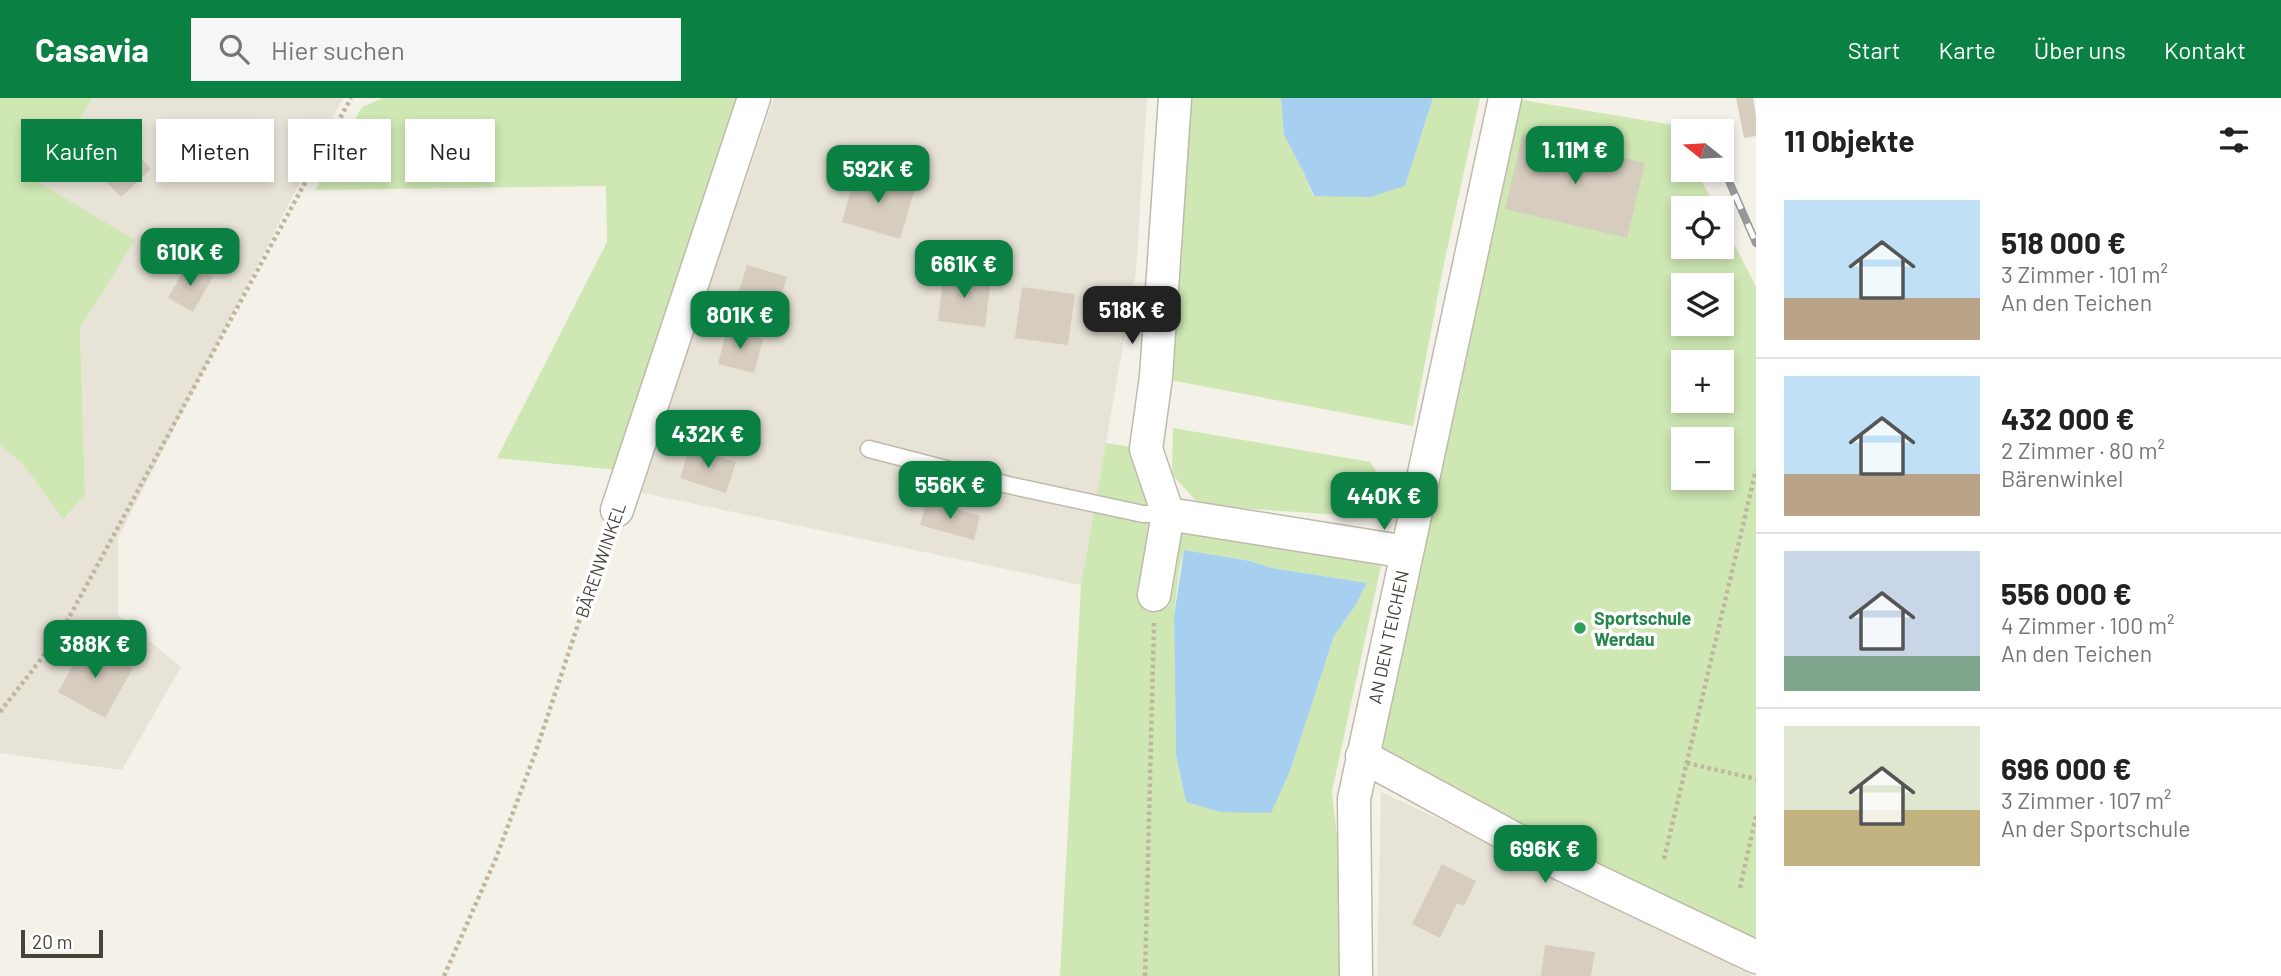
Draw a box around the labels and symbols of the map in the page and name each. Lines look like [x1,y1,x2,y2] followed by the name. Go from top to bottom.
[1671,119,1734,182] north arrow
[1510,126,1640,186] pin: 1.11M €
[821,146,935,205] pin: 592K €
[133,228,247,288] pin: 610K €
[907,240,1021,300] pin: 661K €
[1075,286,1189,346] pin: 518K €
[683,292,797,351] pin: 801K €
[651,410,765,470] pin: 432K €
[893,462,1007,521] pin: 556K €
[1327,472,1441,532] pin: 440K €
[570,499,630,621] street label: BÄRENWINKEL
[1363,568,1413,706] street label: AN DEN TEICHEN
[1594,607,1691,650] place label: Sportschule Werdau
[38,620,152,680] pin: 388K €
[1572,620,1588,636] marker: Sportschule Werdau
[1488,826,1602,885] pin: 696K €
[21,927,103,959] scale bar

